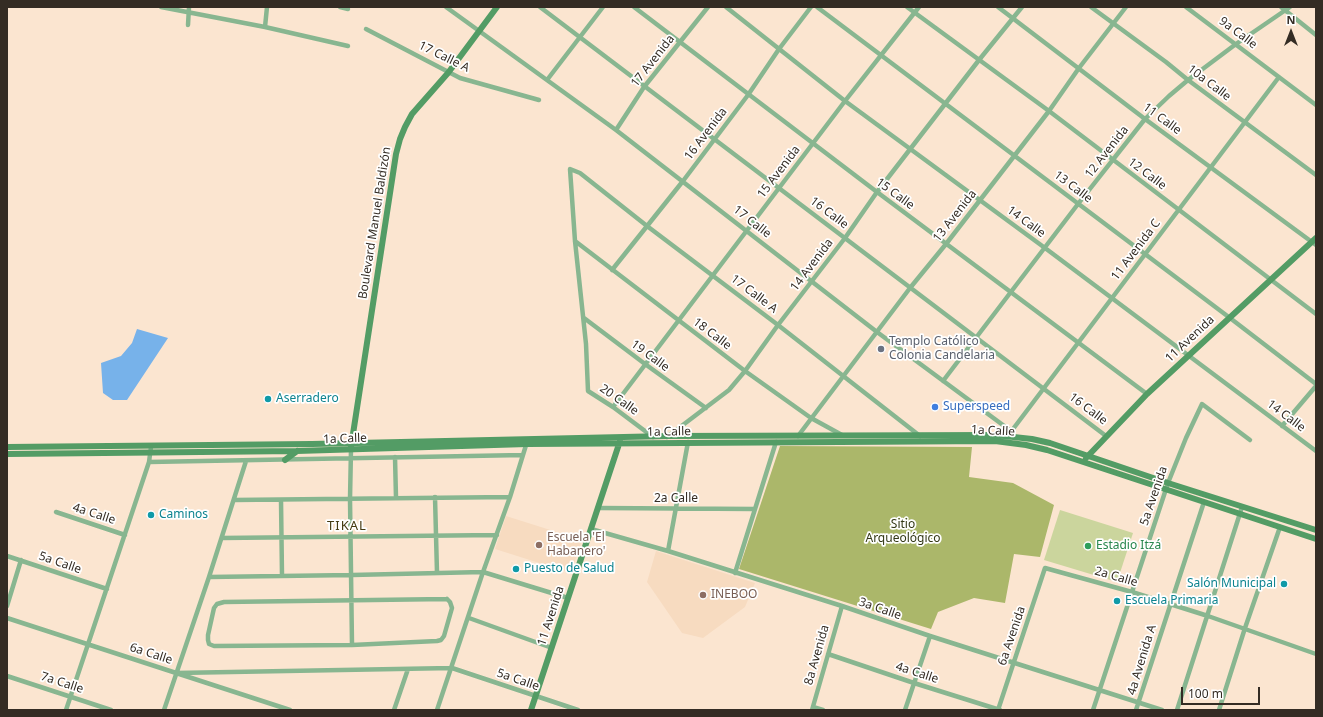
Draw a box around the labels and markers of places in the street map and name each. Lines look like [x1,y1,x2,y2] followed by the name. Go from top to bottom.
[889,335,995,363] place label: Templo Católico Colonia Candelaria
[876,344,886,354] marker: Templo Católico Colonia Candelaria
[276,392,339,406] place label: Aserradero
[263,394,273,404] marker: Aserradero
[943,400,1010,414] place label: Superspeed
[930,402,940,412] marker: Superspeed
[159,508,208,522] place label: Caminos
[146,510,156,520] marker: Caminos
[547,531,605,559] place label: Escuela 'El Habanero'
[1096,539,1161,553] place label: Estadio Itzá
[534,540,544,550] marker: Escuela 'El Habanero'
[1083,541,1093,551] marker: Estadio Itzá
[524,562,614,576] place label: Puesto de Salud
[511,564,521,574] marker: Puesto de Salud
[1187,577,1276,591] place label: Salón Municipal
[1279,579,1289,589] marker: Salón Municipal
[711,588,757,602] place label: INEBOO
[698,590,708,600] marker: INEBOO
[1125,594,1218,608] place label: Escuela Primaria
[1112,596,1122,606] marker: Escuela Primaria

